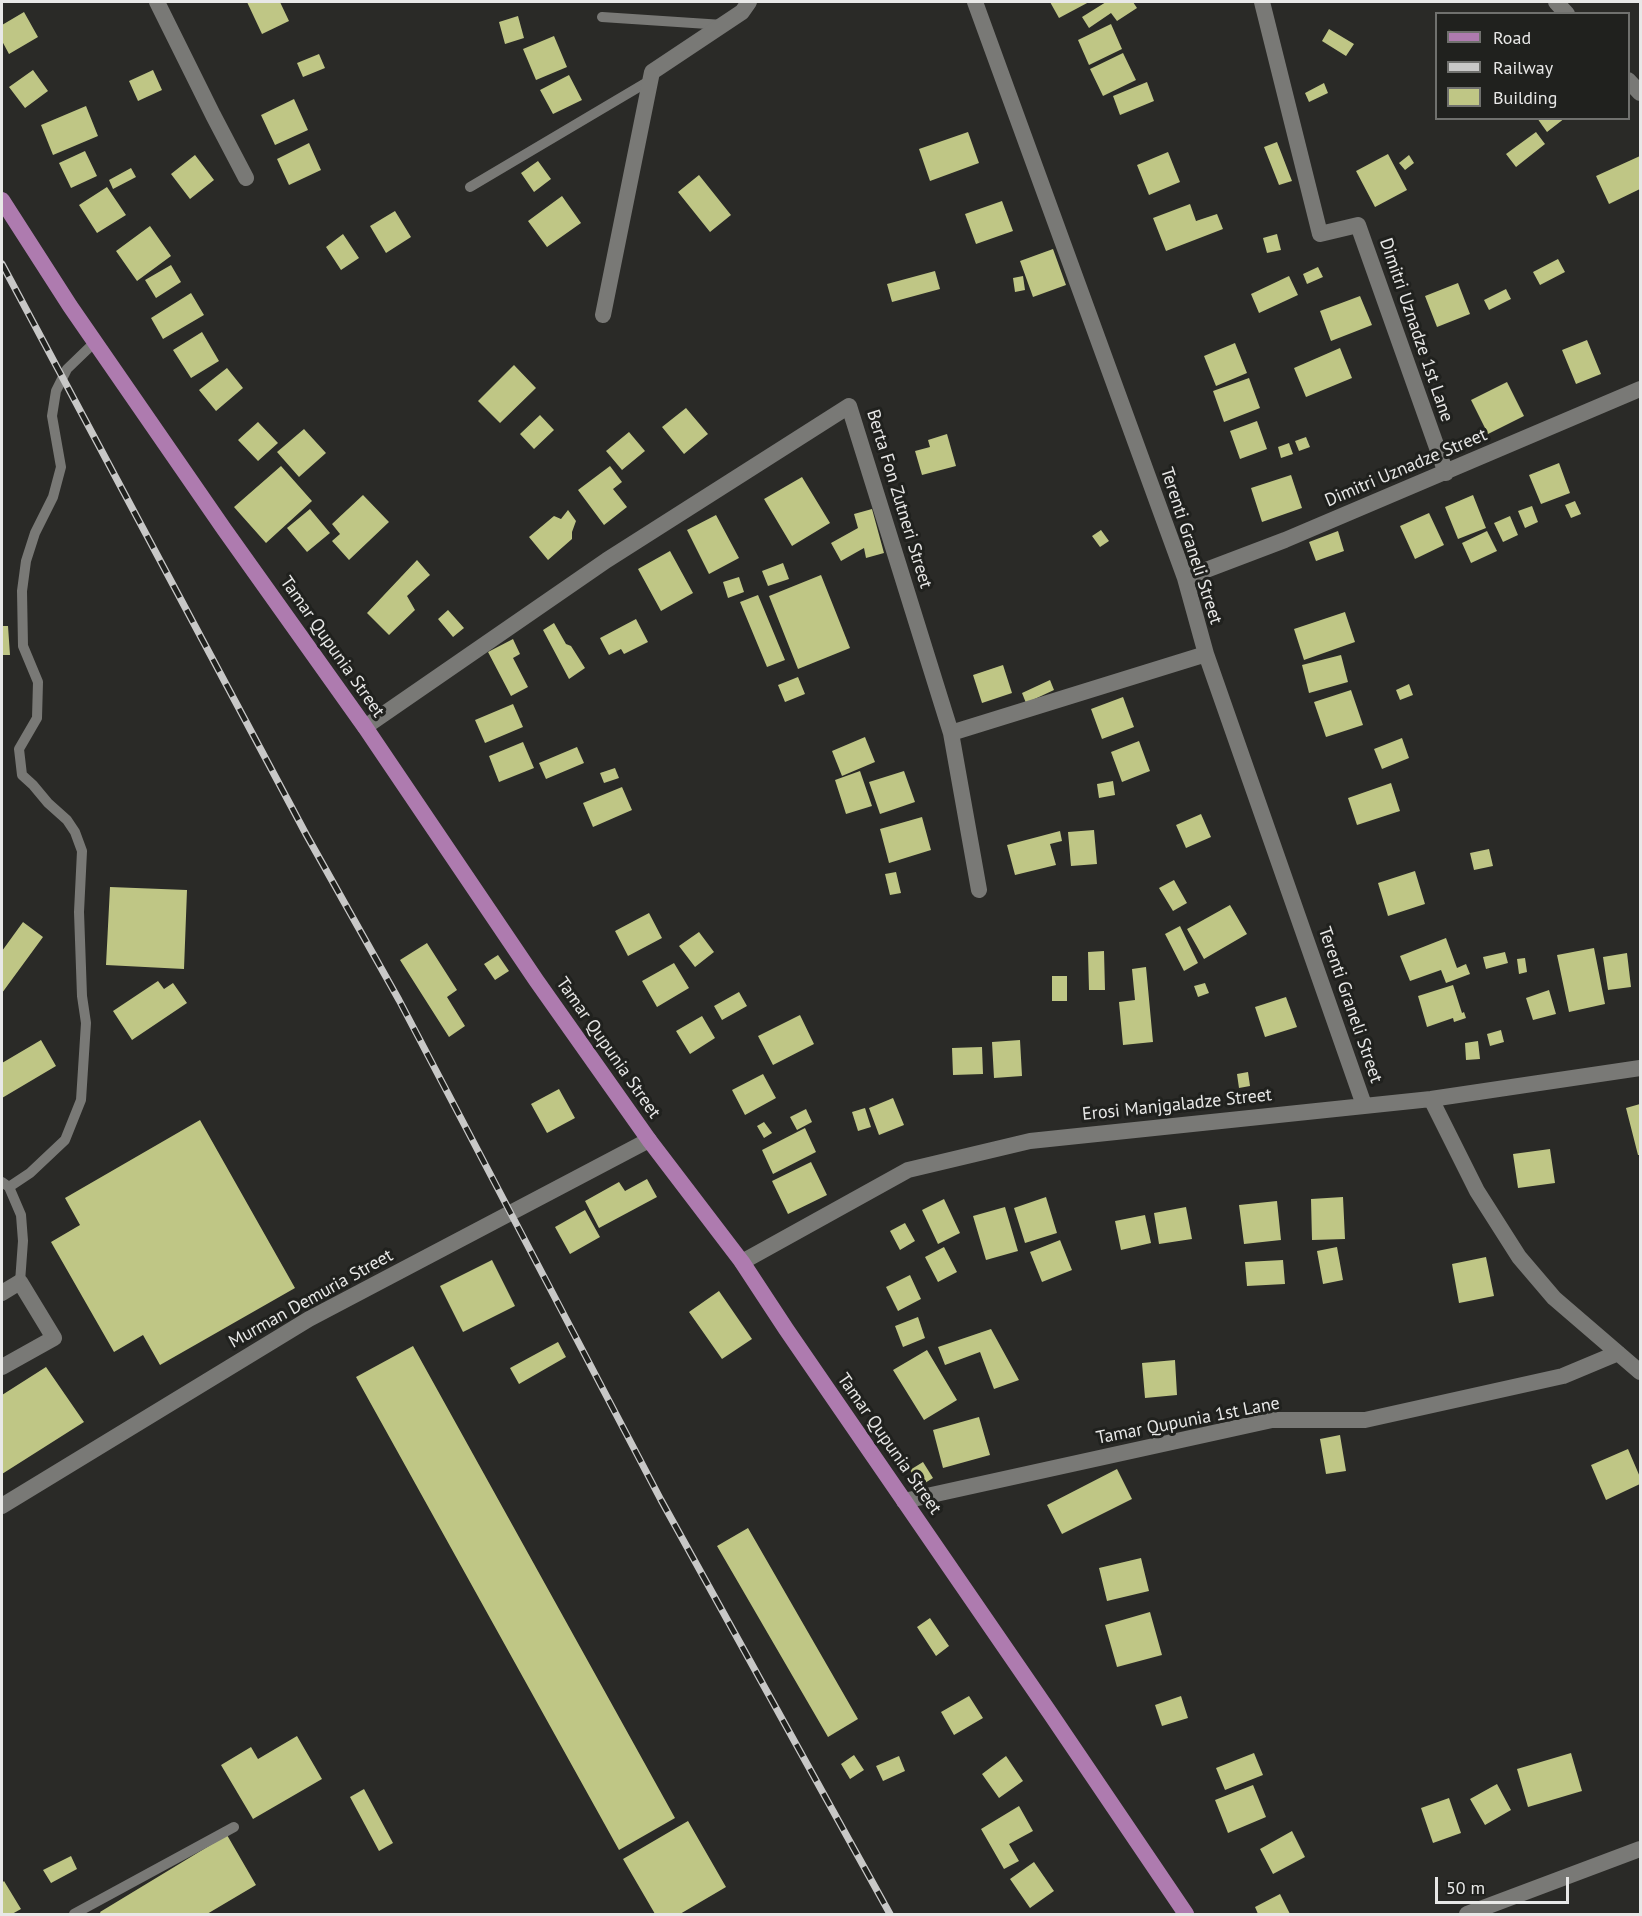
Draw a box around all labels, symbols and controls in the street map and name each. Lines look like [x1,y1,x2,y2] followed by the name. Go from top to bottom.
[1435,12,1630,120] legend
[1493,26,1531,49] text: Road
[1493,56,1553,79] text: Railway
[1493,86,1557,109] text: Building
[1374,235,1458,425] street label: Dimitri Uznadze 1st Lane
[862,407,936,591] street label: Berta Fon Zutneri Street
[1322,424,1490,512] street label: Dimitri Uznadze Street
[1155,465,1227,627] street label: Terenti Graneli Street
[275,572,389,722] street label: Tamar Qupunia Street
[1313,924,1387,1086] street label: Terenti Graneli Street
[551,973,665,1123] street label: Tamar Qupunia Street
[1081,1084,1273,1126] street label: Erosi Manjgaladze Street
[225,1245,397,1353] street label: Murman Demuria Street
[832,1369,946,1519] street label: Tamar Qupunia Street
[1094,1393,1282,1449] street label: Tamar Qupunia 1st Lane
[1438,1865,1572,1903] scale bar
[1446,1876,1485,1899] text: 50 m

